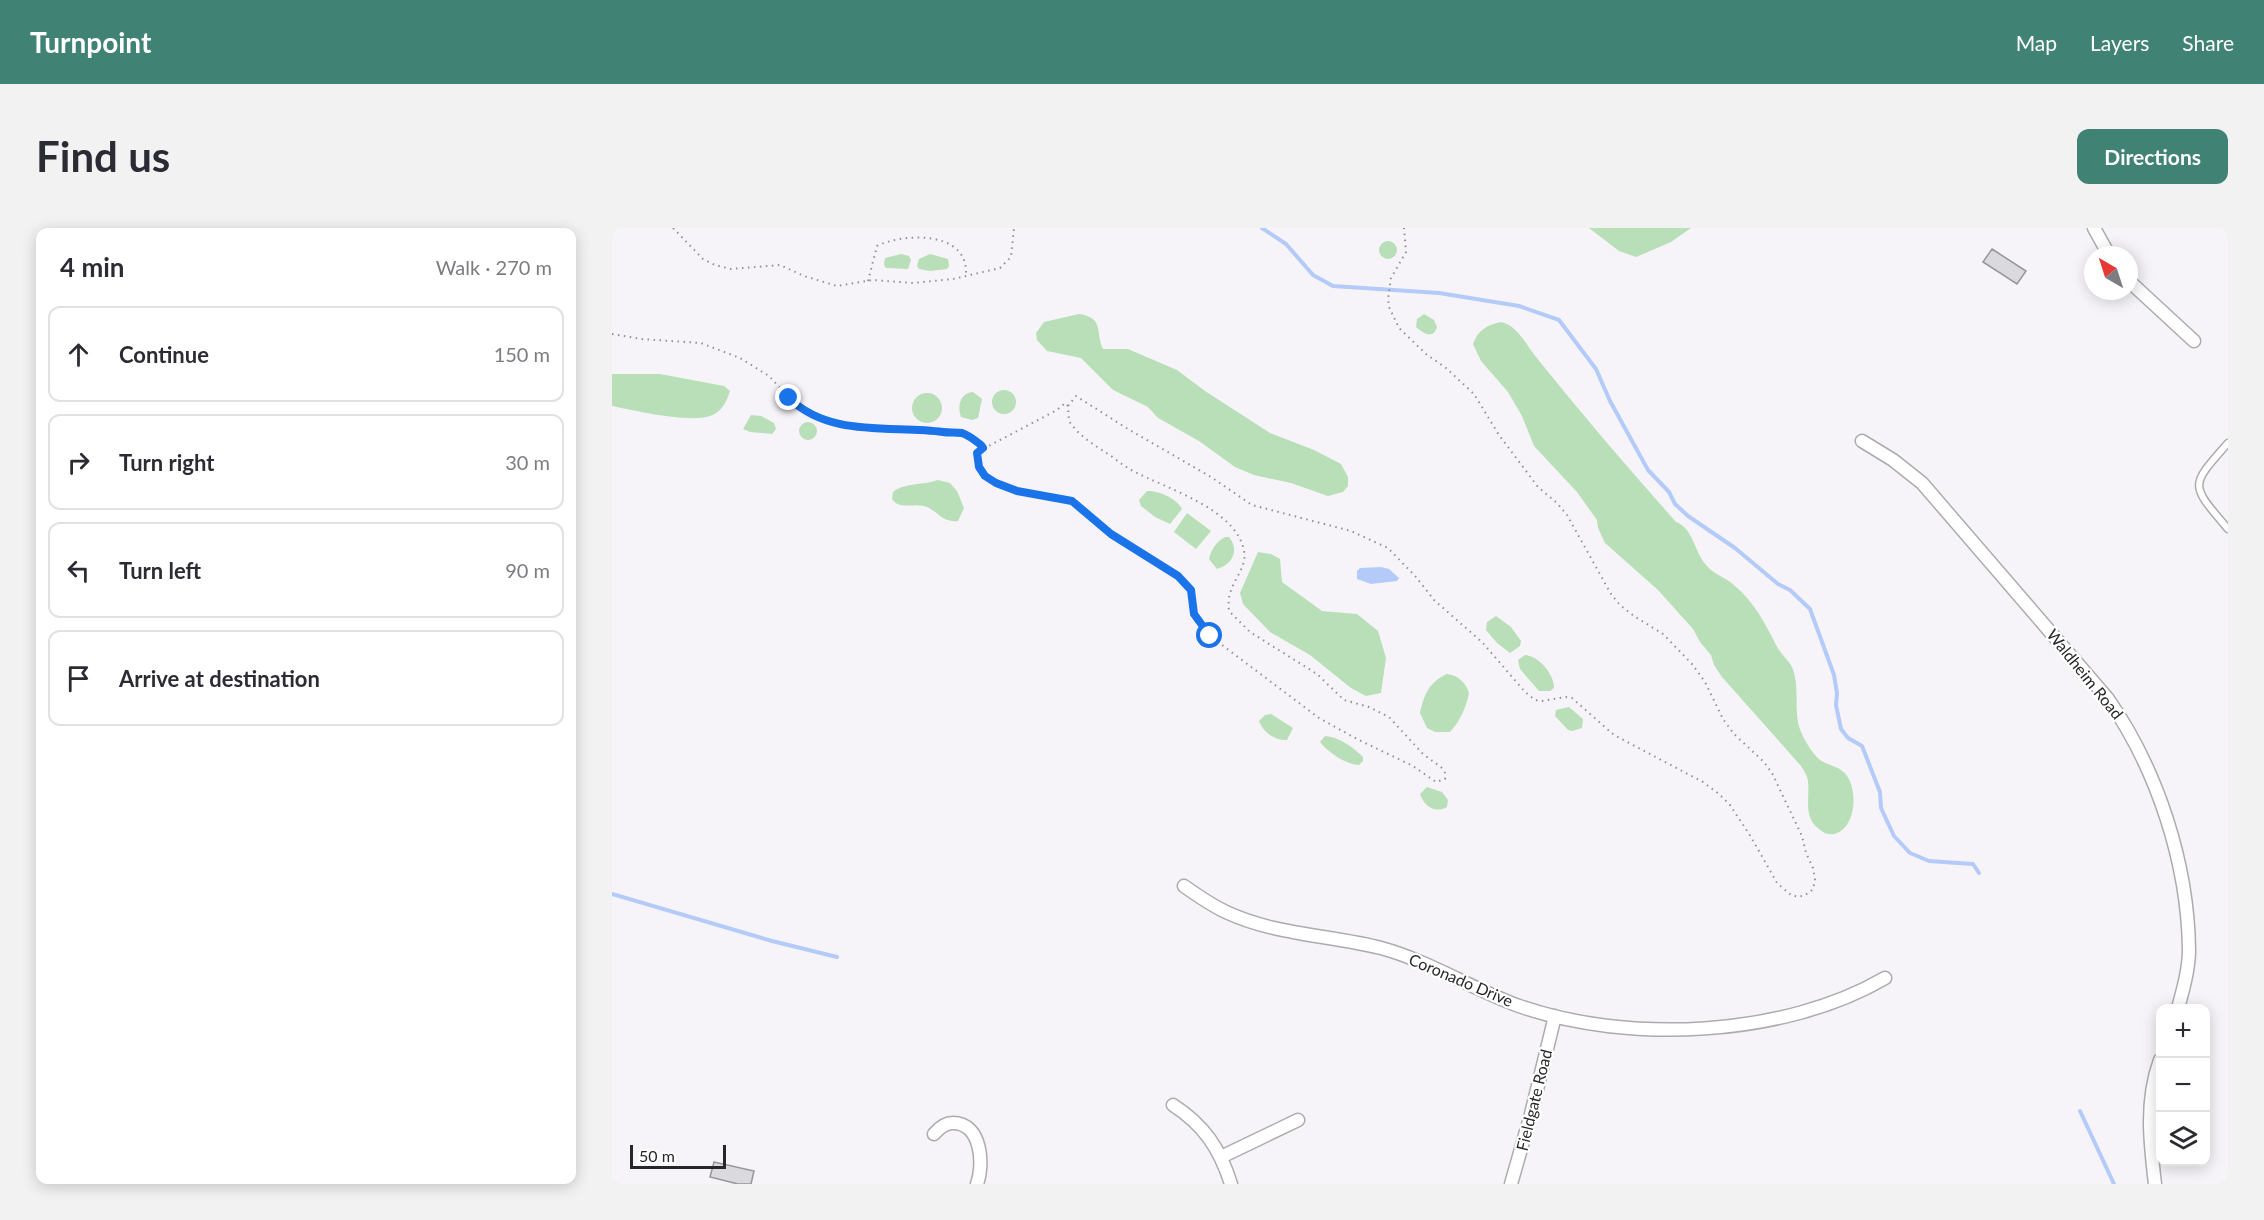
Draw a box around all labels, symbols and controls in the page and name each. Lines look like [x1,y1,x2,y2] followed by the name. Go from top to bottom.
[30,25,151,59] text: Turnpoint
[2016,30,2057,55] text: Map
[2090,30,2149,55] text: Layers
[2182,30,2234,55] text: Share
[2077,129,2228,184] button: Directions
[36,131,170,181] text: Find us
[2084,246,2138,300] north arrow
[60,251,124,283] text: 4 min
[436,255,552,279] text: Walk · 270 m
[62,338,95,371] icon: ahead
[119,341,209,368] text: Continue
[494,342,550,366] text: 150 m
[775,384,801,410] route end
[62,446,95,479] icon: right
[119,449,214,476] text: Turn right
[505,450,550,474] text: 30 m
[62,554,95,587] icon: left
[119,557,201,584] text: Turn left
[505,558,550,582] text: 90 m
[1196,622,1222,648] route start
[2043,625,2127,723] street label: Waldheim Road
[62,662,95,695] icon: arrive
[119,665,320,692] text: Arrive at destination
[1406,949,1516,1010] street label: Coronado Drive
[2156,1004,2210,1166] map controls
[2156,1004,2210,1058] button: +
[1512,1047,1555,1153] street label: Fieldgate Road
[2156,1058,2210,1112] button: −
[2156,1112,2210,1166] button: layers
[630,1142,726,1170] scale bar
[639,1146,675,1165] text: 50 m

